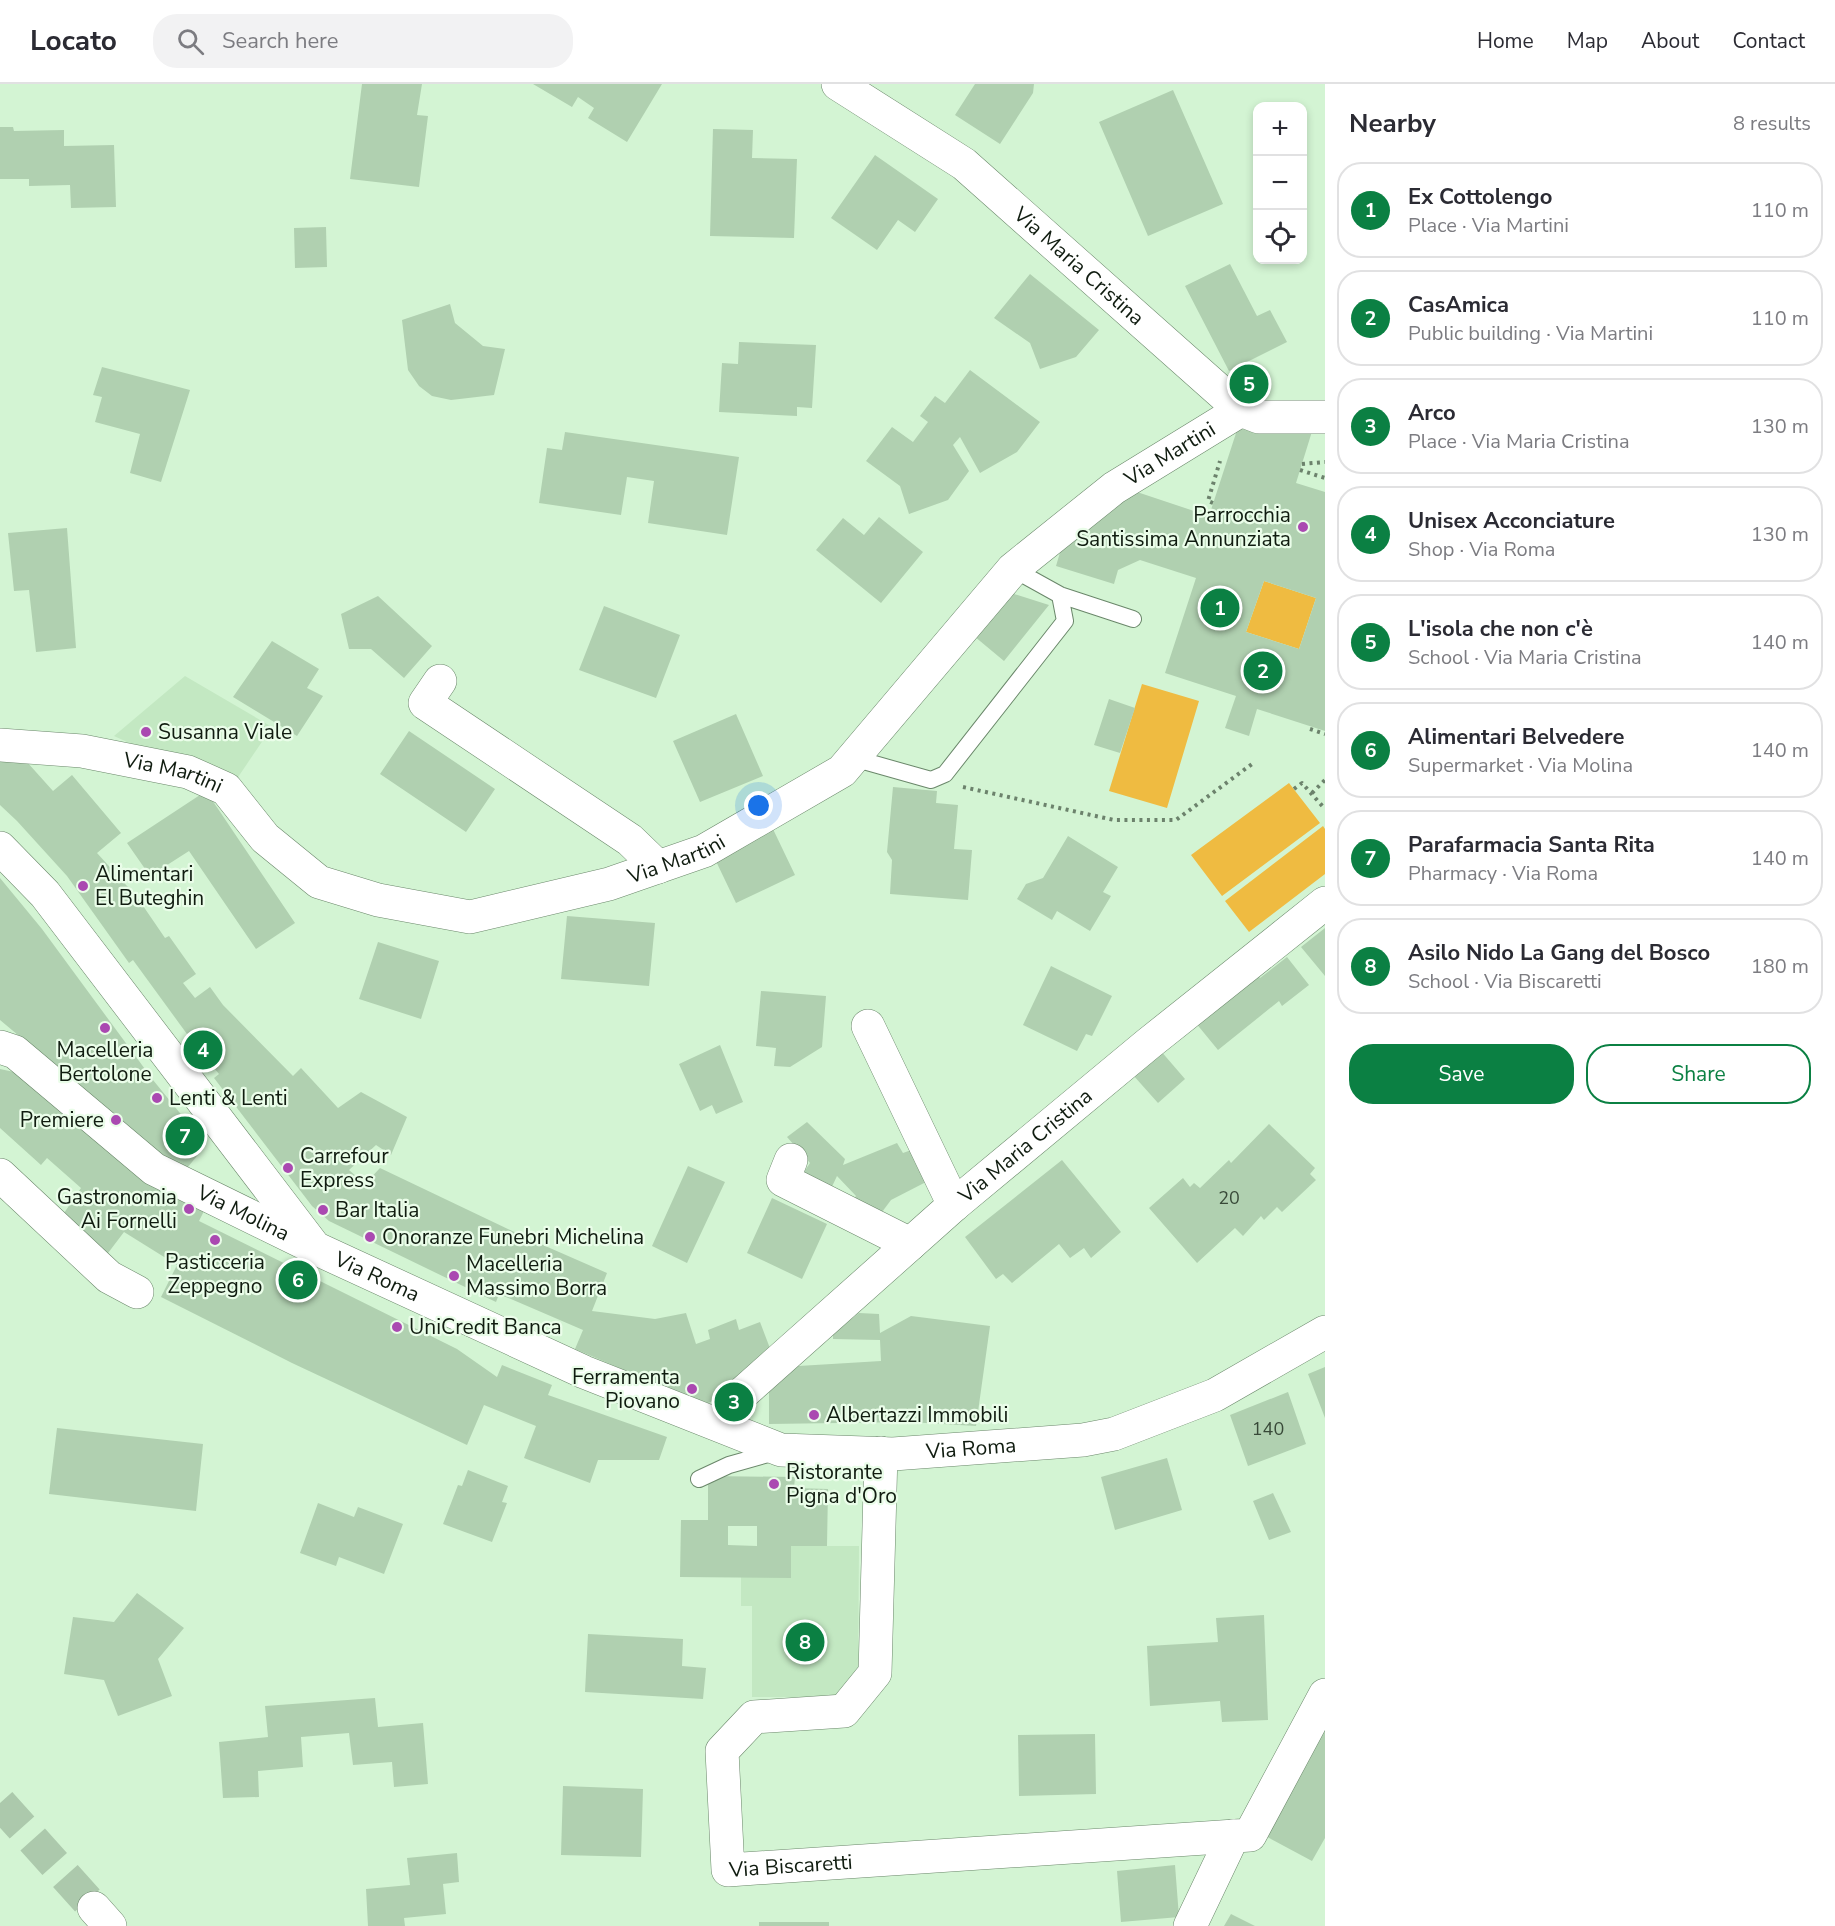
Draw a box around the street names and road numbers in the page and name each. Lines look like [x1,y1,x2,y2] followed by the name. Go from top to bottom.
[1007,200,1150,332] street label: Via Maria Cristina
[1118,415,1221,493] street label: Via Martini
[120,745,227,800] street label: Via Martini
[623,828,730,891] street label: Via Martini
[952,1082,1098,1210] street label: Via Maria Cristina
[191,1178,294,1247] street label: Via Molina
[329,1245,424,1308] street label: Via Roma
[924,1431,1017,1466] street label: Via Roma
[727,1848,853,1884] street label: Via Biscaretti

